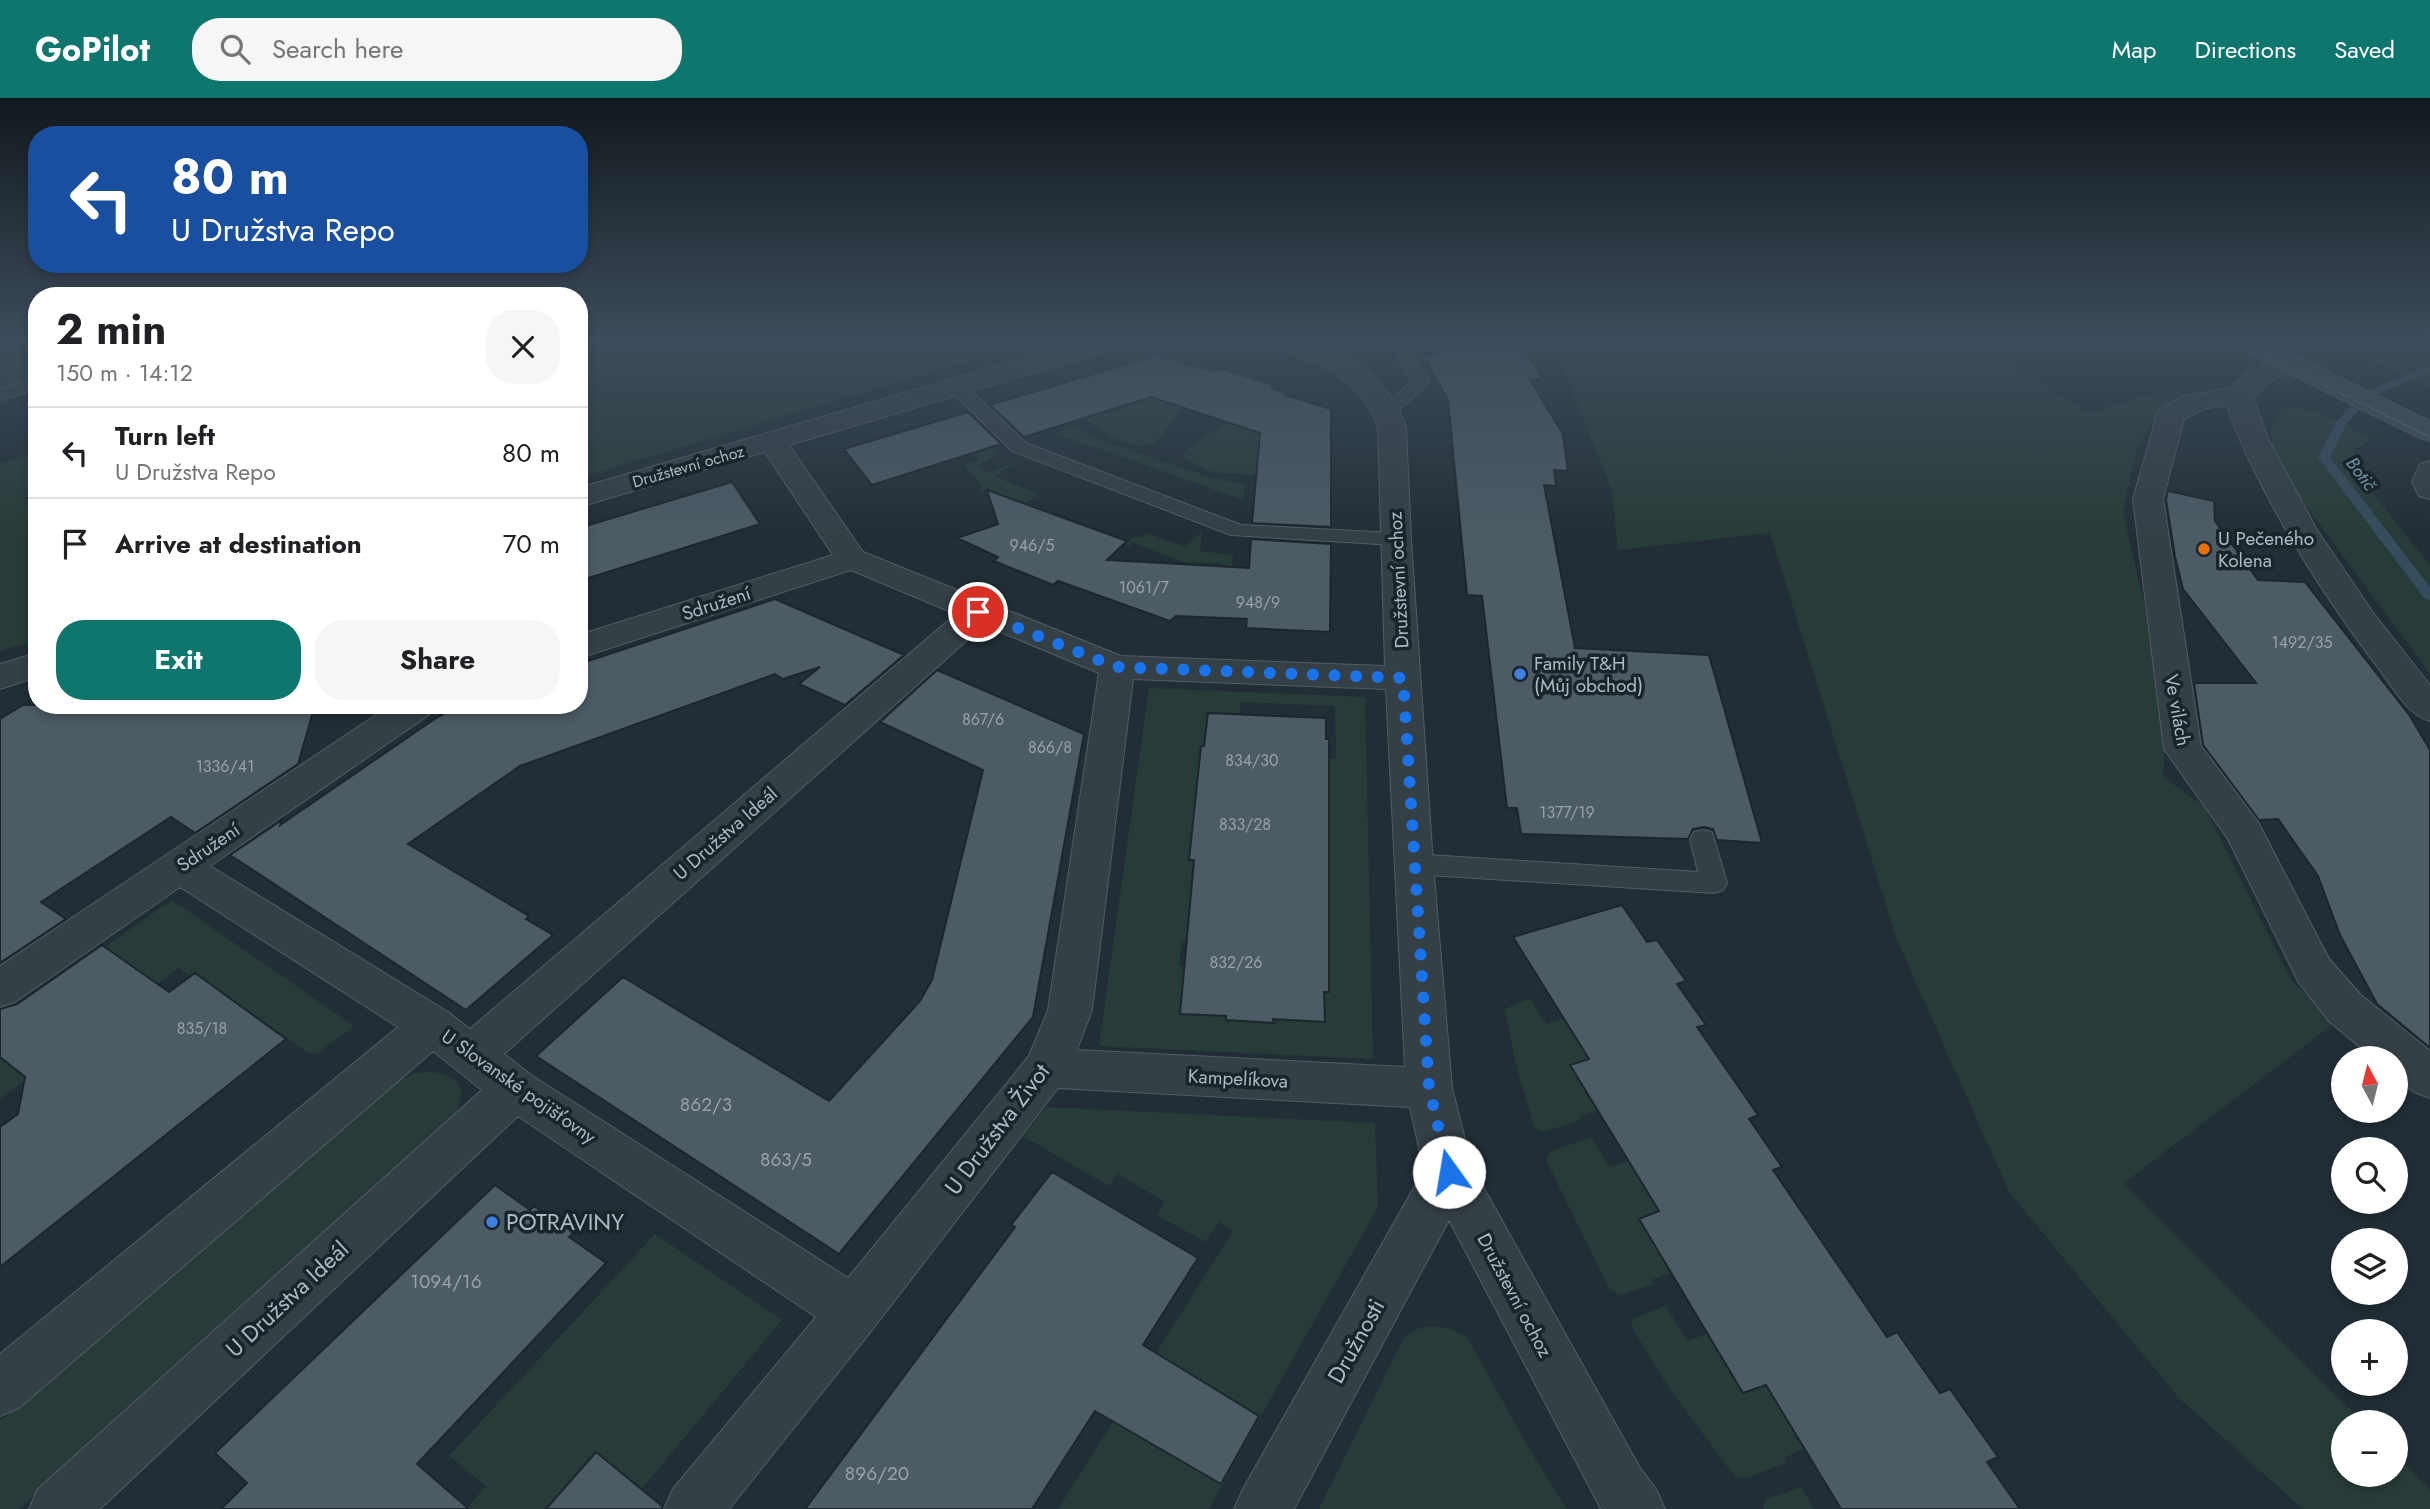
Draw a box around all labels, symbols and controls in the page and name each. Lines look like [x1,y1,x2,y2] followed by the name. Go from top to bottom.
[192,18,682,81] search box
[35,26,150,73] text: GoPilot
[216,30,254,68] icon: search
[272,30,403,68] text: Search here
[2112,32,2157,67] text: Map
[2195,32,2296,67] text: Directions
[2334,32,2395,67] text: Saved
[171,142,289,212] text: 80 m
[56,154,147,245] icon: left
[171,207,395,253] text: U Družstva Repo
[56,299,166,360] text: 2 min
[486,310,560,384] button: close
[56,356,193,390] text: 150 m · 14:12
[115,417,215,455] text: Turn left
[56,434,94,472] icon: left
[502,434,560,472] text: 80 m
[629,439,747,493] street label: Družstevní ochoz
[2340,452,2383,498] water label: Botič
[115,455,276,489] text: U Družstva Repo
[1381,511,1416,649] street label: Družstevní ochoz
[56,525,94,563] icon: arrive
[115,525,362,563] text: Arrive at destination
[503,525,560,563] text: 70 m
[2218,525,2314,574] place label: U Pečeného Kolena
[1009,534,1055,557] house number: 946/5
[2196,541,2212,557] marker: U Pečeného Kolena
[1119,576,1170,599] house number: 1061/7
[678,579,755,627] street label: Sdružení
[948,582,1008,642] pin
[1236,591,1280,614] house number: 948/9
[959,593,997,631] icon: arrive
[56,620,301,700] button: Exit
[315,620,560,700] button: Share
[2272,631,2332,654] house number: 1492/35
[1534,650,1643,699] place label: Family T&H (Můj obchod)
[1512,666,1528,682] marker: Family T&H (Můj obchod)
[2158,672,2197,748] street label: Ve vilách
[962,708,1004,731] house number: 867/6
[1028,736,1072,759] house number: 866/8
[1225,749,1279,772] house number: 834/30
[196,755,254,778] house number: 1336/41
[667,781,783,886] street label: U Družstva Ideál
[1539,801,1595,824] house number: 1377/19
[1219,813,1271,836] house number: 833/28
[171,816,246,878] street label: Sdružení
[1209,951,1263,974] house number: 832/26
[177,1017,227,1040] house number: 835/18
[436,1023,602,1150] street label: U Slovanské pojišťovny
[2331,1046,2408,1124] north arrow
[2331,1046,2408,1487] map controls
[936,1056,1058,1202] street label: U Družstva Život
[1187,1062,1289,1095] street label: Kampelíkova
[680,1091,732,1118] house number: 862/3
[1412,1135,1486,1209] position arrow
[2331,1137,2408,1214] button: search
[760,1146,812,1173] house number: 863/5
[506,1205,624,1239] place label: POTRAVINY
[484,1214,500,1230] marker: POTRAVINY
[1470,1228,1559,1362] street label: Družstevní ochoz
[2331,1228,2408,1305] button: layers
[218,1233,356,1365] street label: U Družstva Ideál
[410,1268,482,1295] house number: 1094/16
[1319,1293,1393,1389] street label: Družnosti
[2331,1319,2408,1396] button: +
[2331,1410,2408,1487] button: −
[845,1460,909,1487] house number: 896/20

